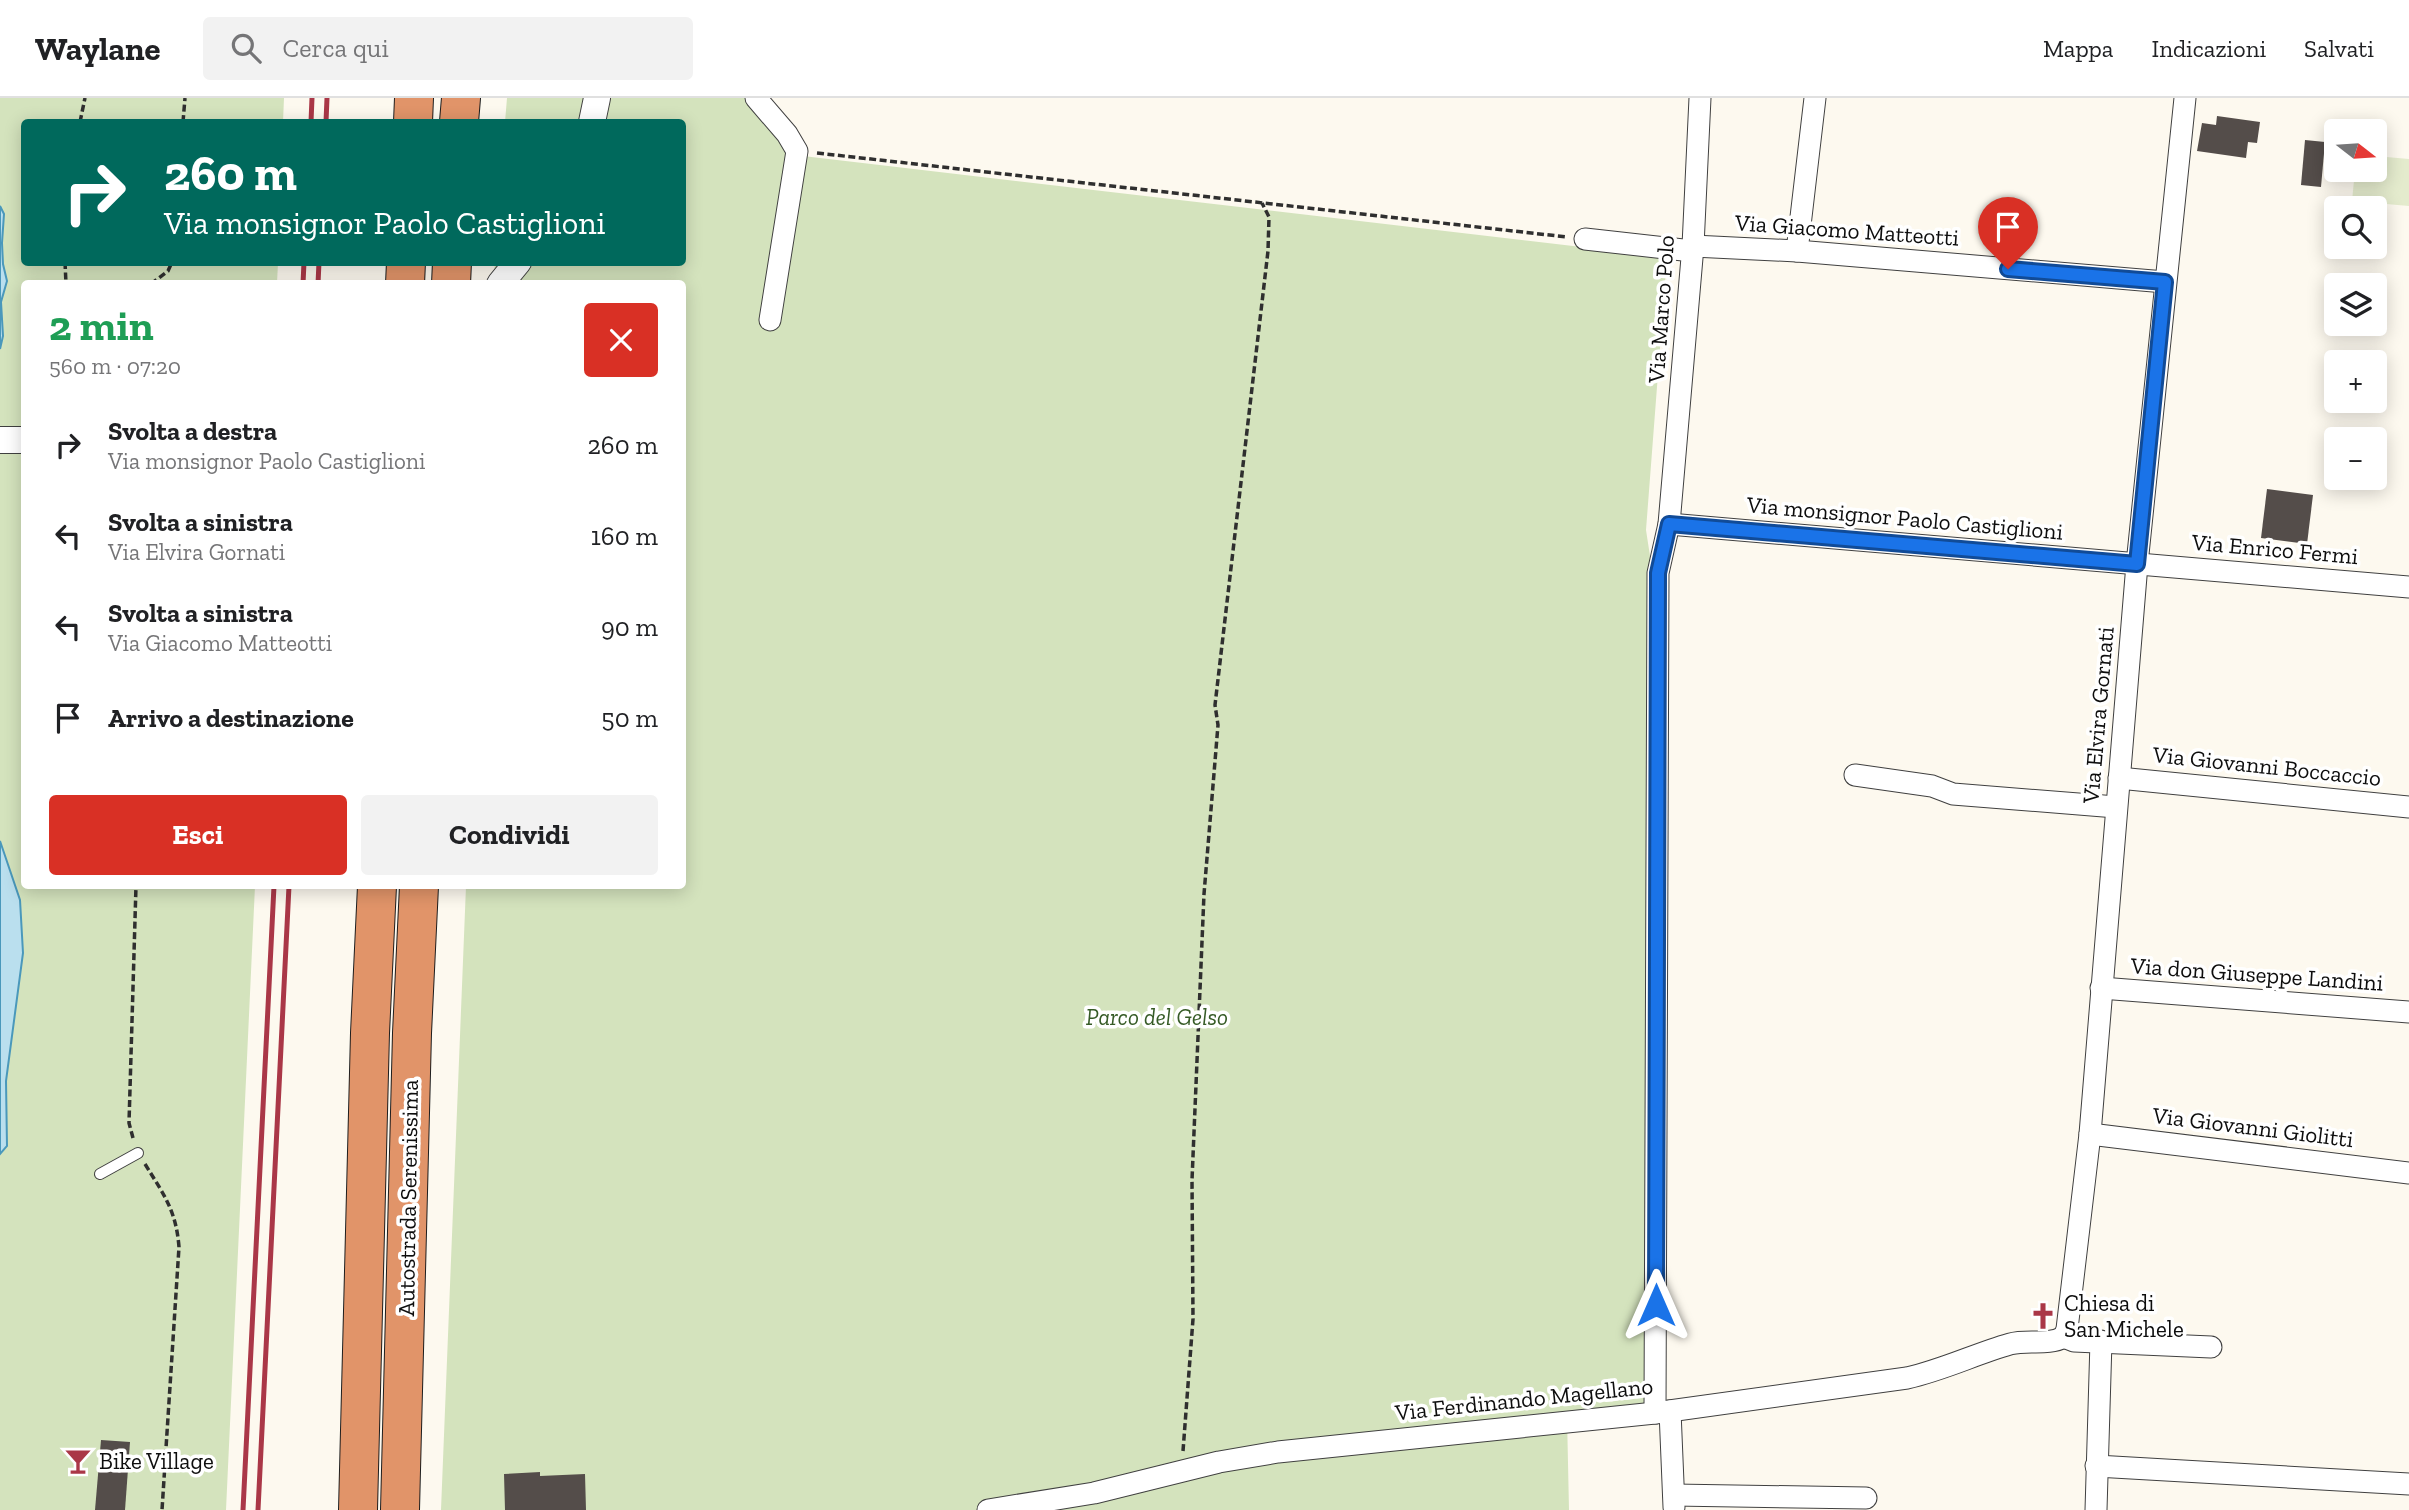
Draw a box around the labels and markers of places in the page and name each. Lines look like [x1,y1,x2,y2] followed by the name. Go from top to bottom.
[1978,197,2038,269] pin
[2064,1289,2184,1343] place label: Chiesa di San Michele
[2028,1301,2058,1331] church icon: Chiesa di San Michele
[63,1446,93,1476] bar icon: Bike Village
[99,1447,214,1475] place label: Bike Village

